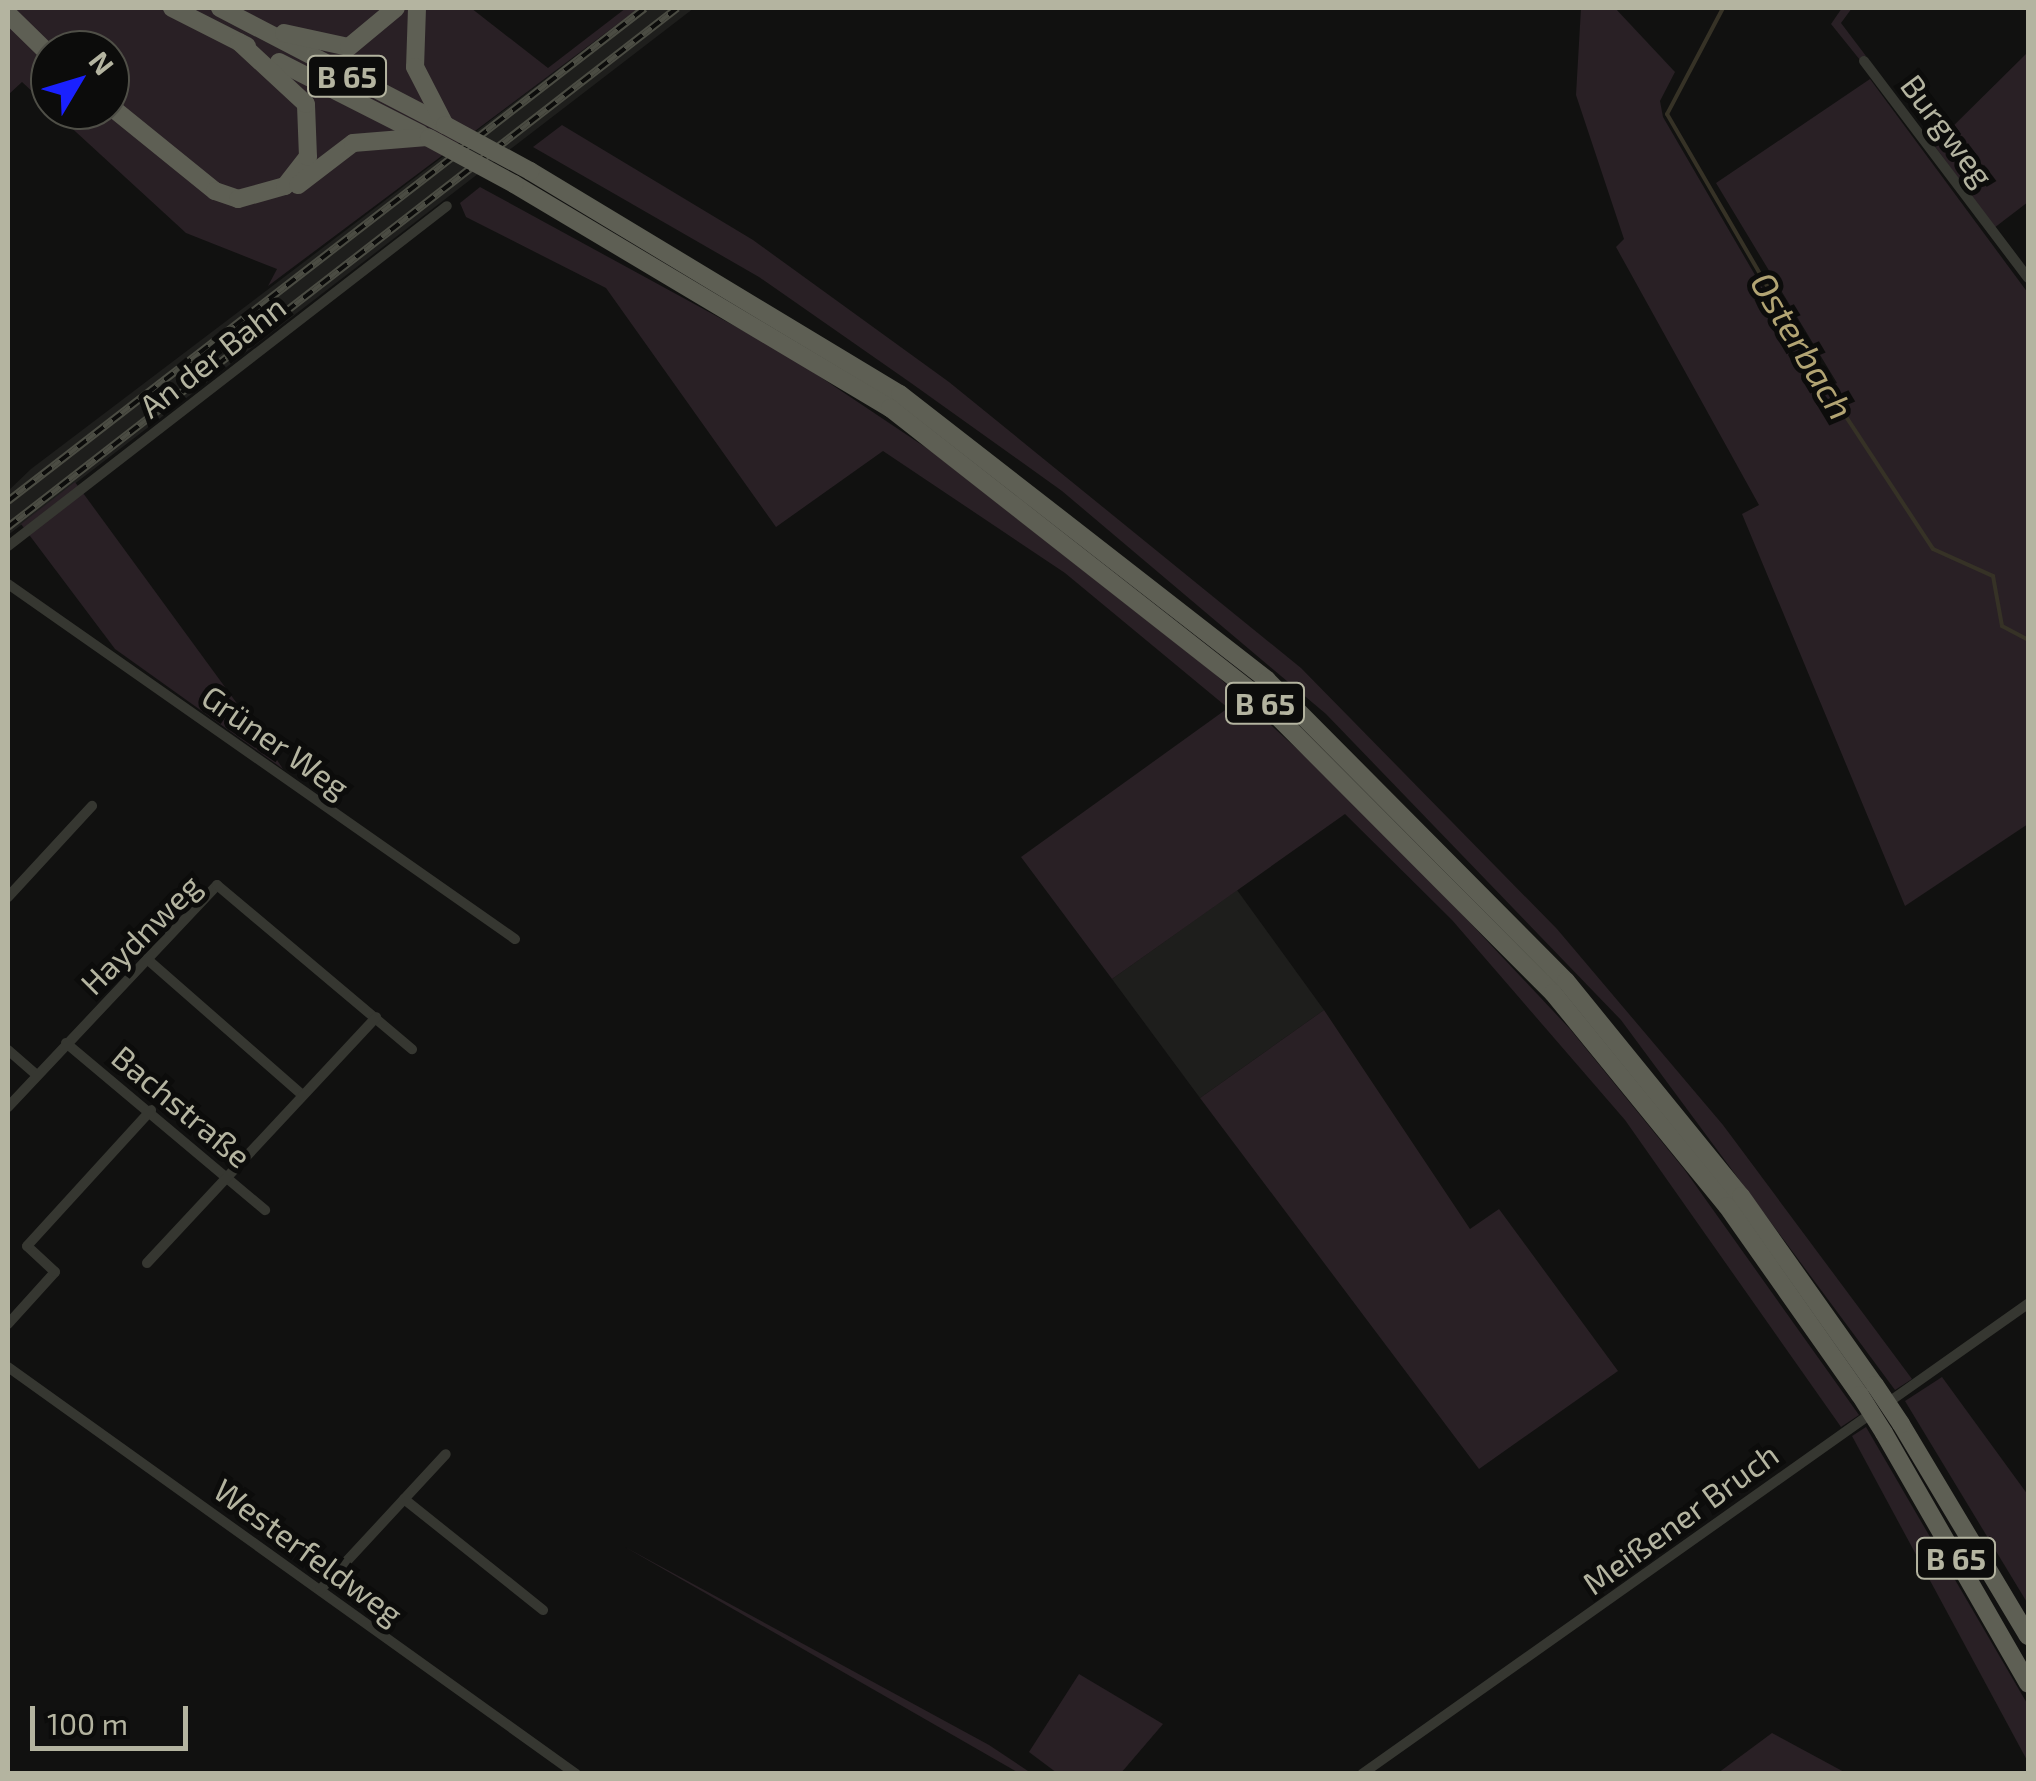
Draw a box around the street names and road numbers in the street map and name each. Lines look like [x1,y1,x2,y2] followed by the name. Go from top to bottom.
[307,51,387,101] road number: B 65
[1894,67,2002,193] street label: Burgweg
[131,287,293,425] street label: An der Bahn
[195,676,357,806] street label: Grüner Weg
[1225,678,1305,728] road number: B 65
[72,866,208,1002] street label: Haydnweg
[105,1037,259,1175] street label: Bachstraße
[1575,1434,1785,1602] street label: Meißener Bruch
[207,1470,411,1632] street label: Westerfeldweg
[1916,1533,1996,1583] road number: B 65

